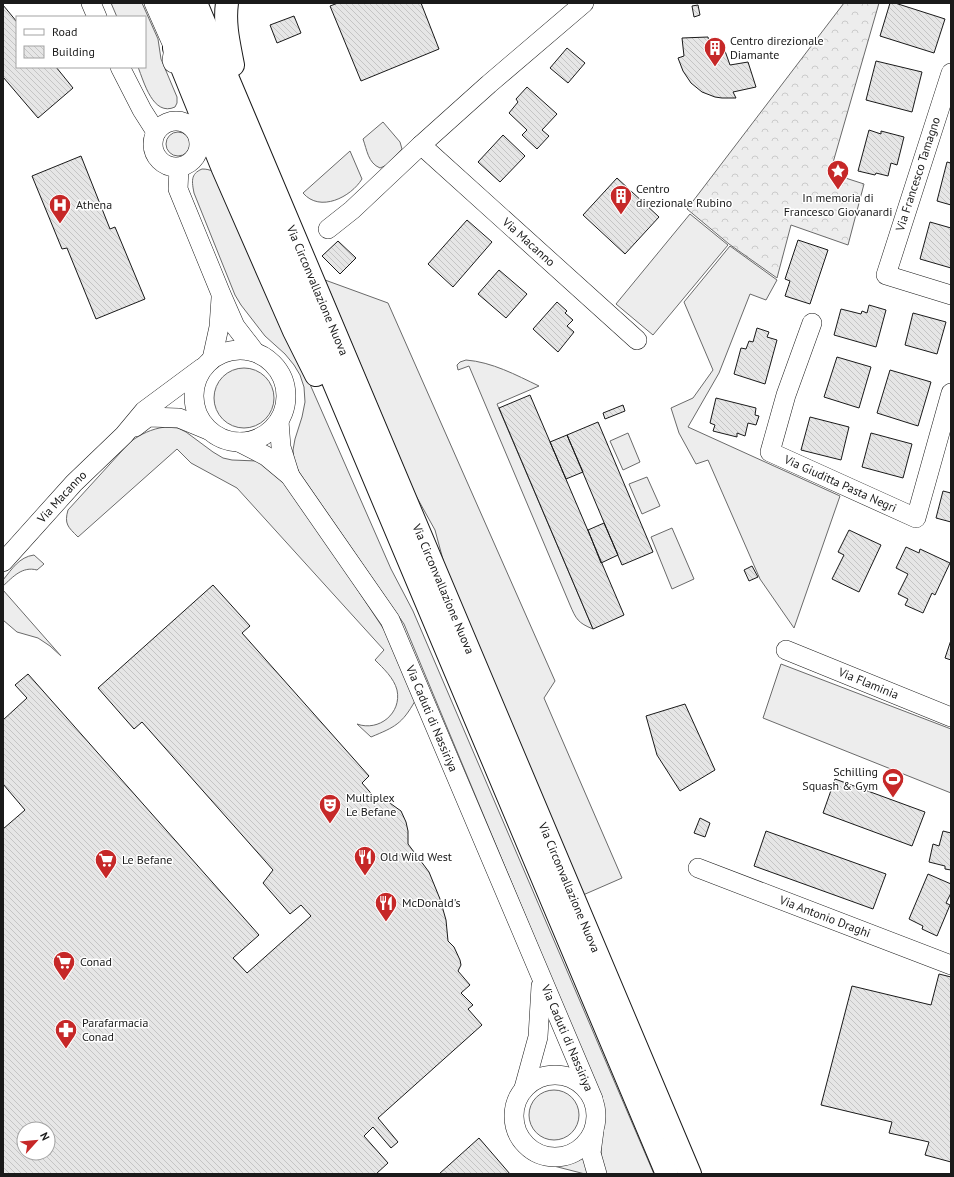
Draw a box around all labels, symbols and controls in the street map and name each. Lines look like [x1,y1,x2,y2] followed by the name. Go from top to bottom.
[16,16,146,68] legend
[52,24,77,39] text: Road
[730,33,824,62] place label: Centro direzionale Diamante
[702,35,728,68] building icon: Centro direzionale Diamante
[52,44,95,59] text: Building
[892,115,943,234] street label: Via Francesco Tamagno
[825,158,851,191] place icon: In memoria di Francesco Giovanardi
[636,181,732,210] place label: Centro direzionale Rubino
[608,183,634,216] building icon: Centro direzionale Rubino
[784,190,892,219] place label: In memoria di Francesco Giovanardi
[47,192,73,225] hospital icon: Athena
[76,197,112,212] place label: Athena
[499,214,558,269] street label: Via Macanno
[283,222,352,358] street label: Via Circonvallazione Nuova
[781,451,899,515] street label: Via Giuditta Pasta Negri
[33,467,89,526] street label: Via Macanno
[409,521,478,656] street label: Via Circonvallazione Nuova
[403,662,461,774] street label: Via Caduti di Nassiriya
[835,664,901,702] street label: Via Flaminia
[802,764,878,793] place label: Schilling Squash & Gym
[880,766,906,799] sports icon: Schilling Squash & Gym
[346,790,396,819] place label: Multiplex Le Befane
[317,792,343,825] theatre icon: Multiplex Le Befane
[535,819,604,955] street label: Via Circonvallazione Nuova
[352,844,378,877] restaurant icon: Old Wild West
[93,847,119,880] supermarket icon: Le Befane
[380,849,452,864] place label: Old Wild West
[122,852,172,867] place label: Le Befane
[373,890,399,923] restaurant icon: McDonald's
[777,892,873,940] street label: Via Antonio Draghi
[402,895,461,910] place label: McDonald's
[51,949,77,982] supermarket icon: Conad
[80,954,112,969] place label: Conad
[538,981,597,1093] street label: Via Caduti di Nassiriya
[82,1015,148,1044] place label: Parafarmacia Conad
[53,1017,79,1050] pharmacy icon: Parafarmacia Conad
[16,1121,56,1161] north arrow
[37,1130,53,1143] text: N

